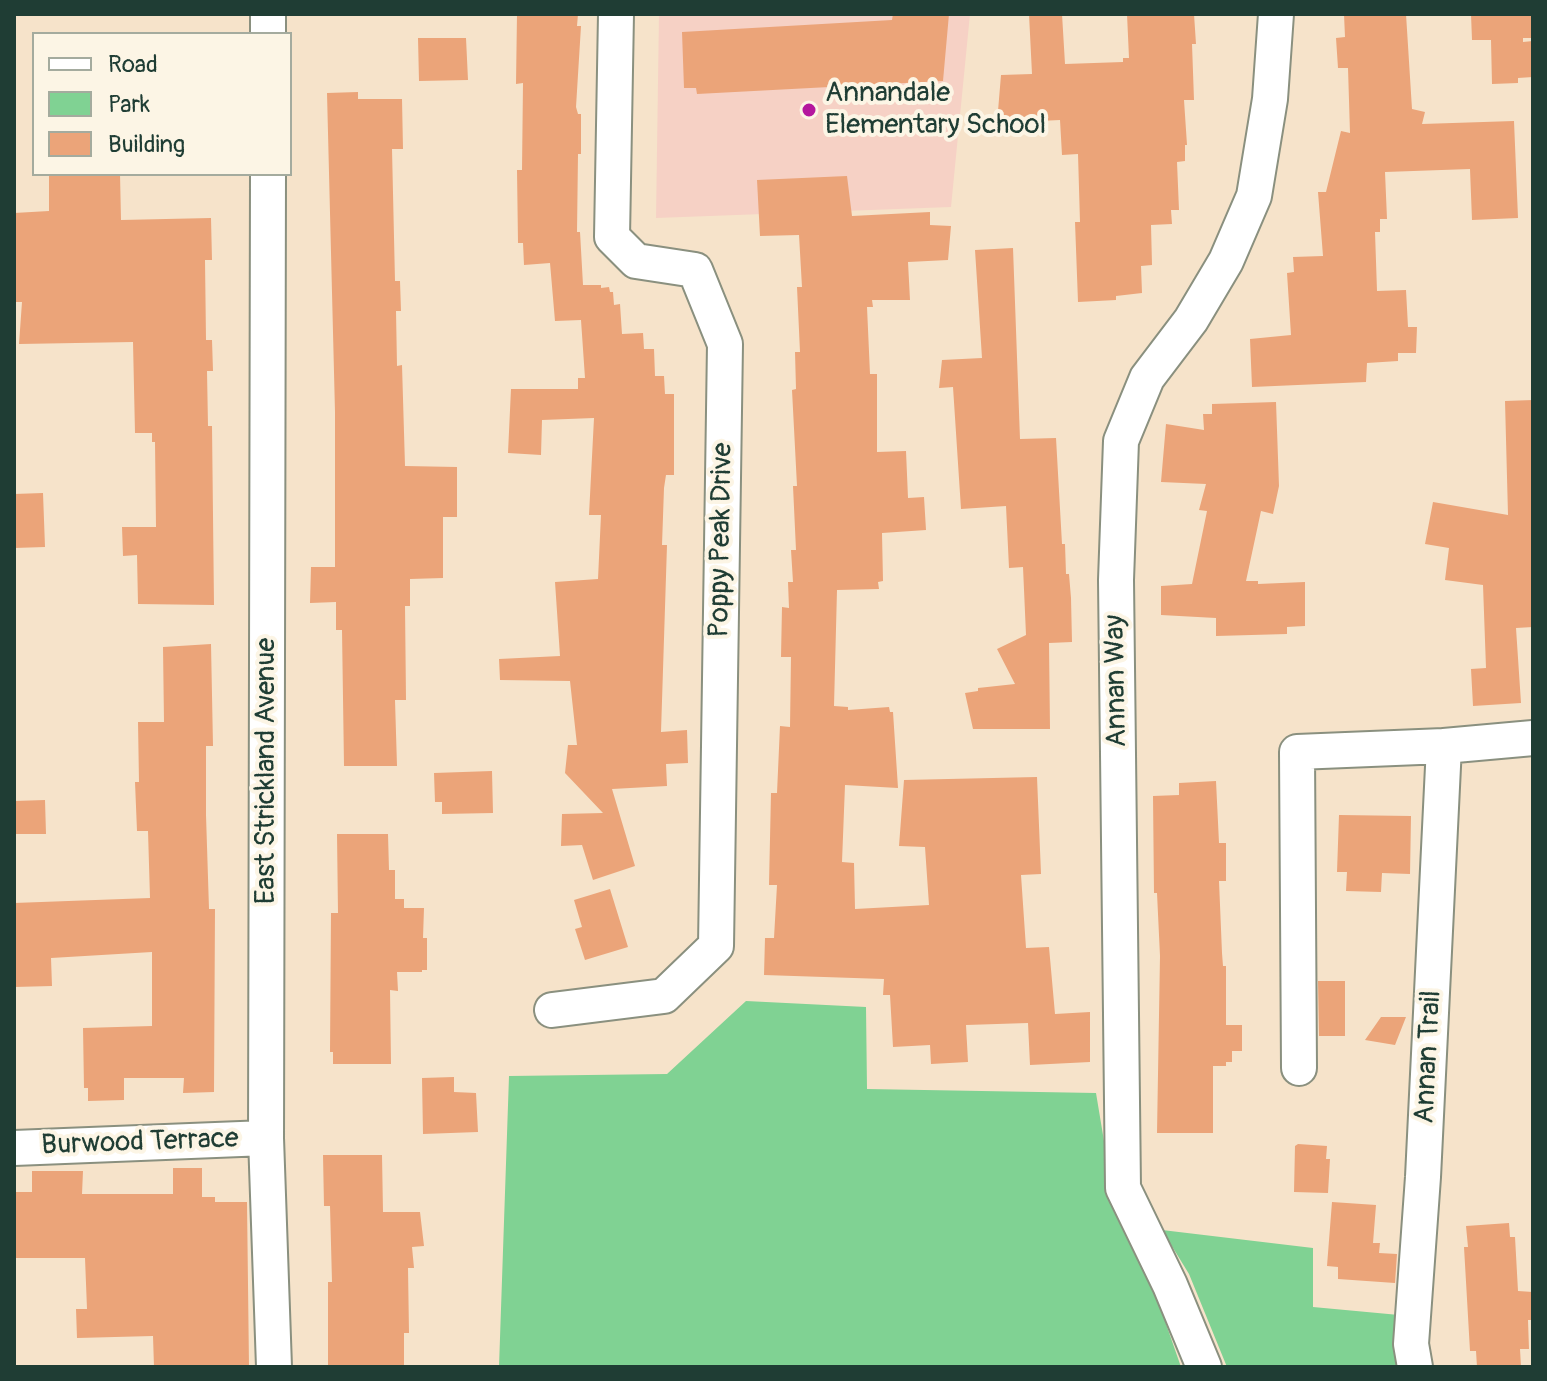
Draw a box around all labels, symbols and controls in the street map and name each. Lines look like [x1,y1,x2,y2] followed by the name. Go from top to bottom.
[32,32,292,176] legend
[108,50,158,79] text: Road
[825,77,1046,143] place label: Annandale Elementary School
[108,90,150,119] text: Park
[800,101,818,119] marker: Annandale Elementary School
[108,130,185,159] text: Building
[704,442,740,638] street label: Poppy Peak Drive
[1099,614,1135,748] street label: Annan Way
[250,638,284,904] street label: East Strickland Avenue
[1409,990,1449,1124] street label: Annan Trail
[41,1123,239,1163] street label: Burwood Terrace

